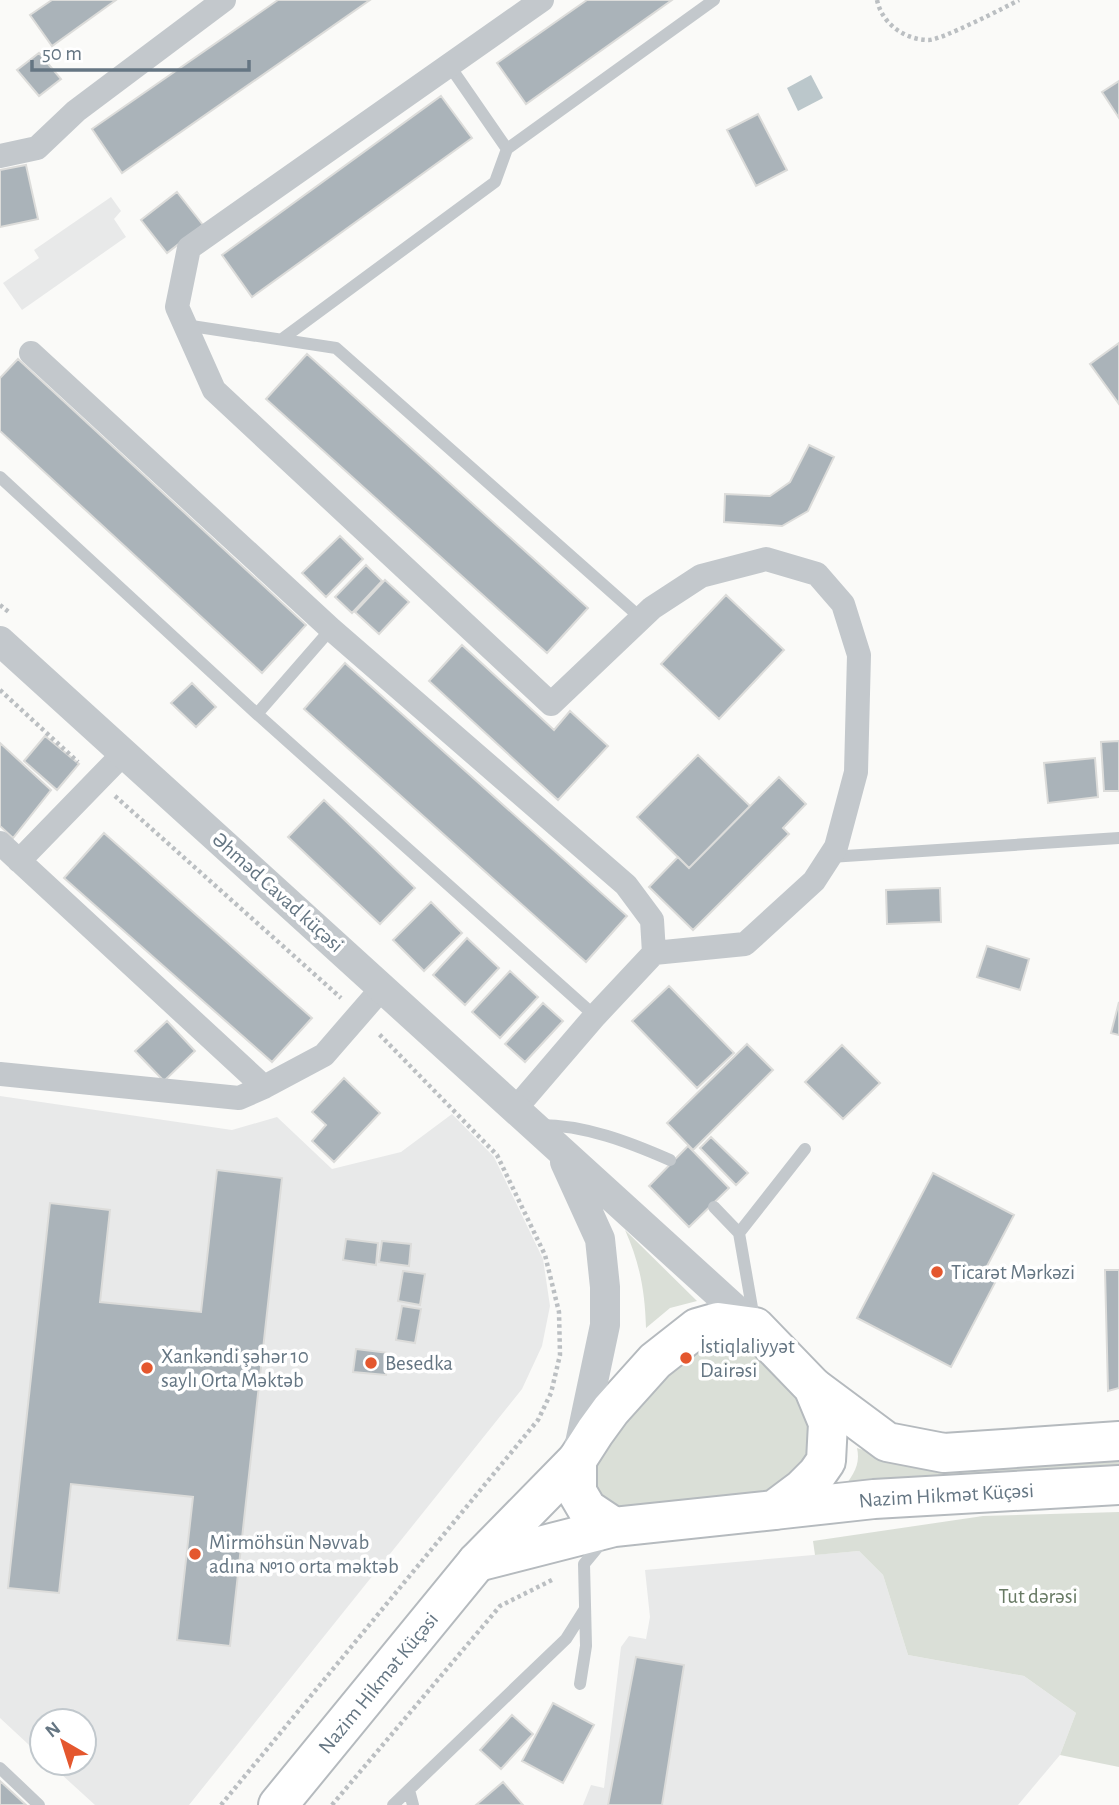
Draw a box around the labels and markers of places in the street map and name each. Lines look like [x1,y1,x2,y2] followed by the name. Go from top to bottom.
[951,1262,1075,1283] place label: Ticarət Mərkəzi
[929,1264,945,1280] marker: Ticarət Mərkəzi
[700,1335,795,1381] place label: İstiqlaliyyət Dairəsi
[161,1346,309,1391] place label: Xankəndi şəhər 10 saylı Orta Məktəb
[678,1350,694,1366] marker: İstiqlaliyyət Dairəsi
[385,1353,453,1374] place label: Besedka
[363,1355,379,1371] marker: Besedka
[139,1360,155,1376] marker: Xankəndi şəhər 10 saylı Orta Məktəb
[209,1532,399,1577] place label: Mirmöhsün Nəvvab adına №10 orta məktəb
[187,1546,203,1562] marker: Mirmöhsün Nəvvab adına №10 orta məktəb

